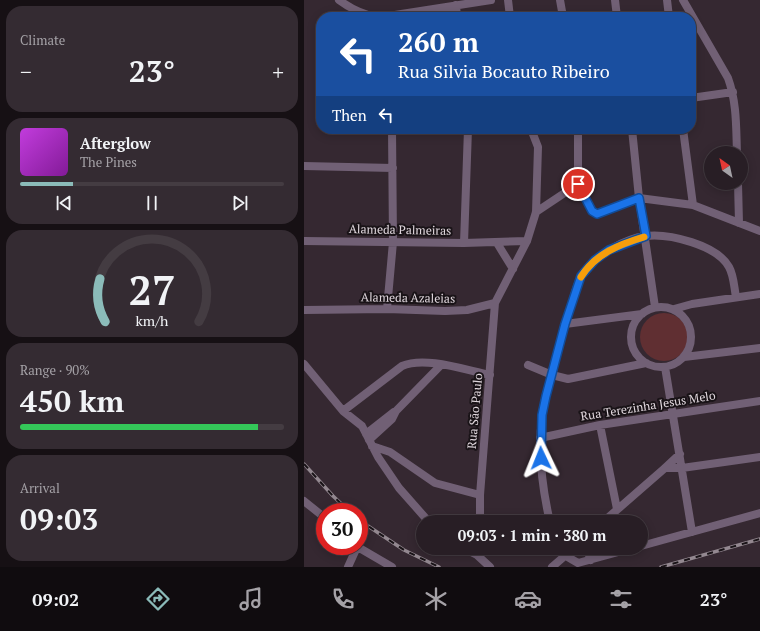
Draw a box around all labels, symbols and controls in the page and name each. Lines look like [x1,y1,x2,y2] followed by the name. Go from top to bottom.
[398,23,479,60] text: 260 m
[332,28,384,80] icon: left
[20,31,65,49] text: Climate
[129,51,175,91] text: 23°
[20,57,32,86] text: −
[272,57,284,86] text: +
[398,59,610,83] text: Rua Silvia Bocauto Ribeiro
[375,104,397,126] icon: left
[332,105,367,125] text: Then
[80,133,151,153] text: Afterglow
[704,146,748,190] north arrow
[704,146,748,190] map controls
[80,153,137,171] text: The Pines
[561,167,595,201] pin
[567,173,589,195] icon: arrive
[53,192,75,214] icon: previous
[141,192,163,214] icon: pause
[229,192,251,214] icon: next
[349,221,451,238] street label: Alameda Palmeiras
[128,261,176,316] text: 27
[361,289,455,306] street label: Alameda Azaleias
[136,310,169,329] text: km/h
[20,361,90,379] text: Range · 90%
[464,372,485,449] street label: Rua São Paulo
[20,381,124,421] text: 450 km
[579,387,717,424] street label: Rua Terezinha Jesus Melo
[520,437,562,479] position arrow
[20,479,60,497] text: Arrival
[20,499,98,539] text: 09:03
[316,503,368,555] speed limit sign: 30
[458,525,606,545] text: 09:03 · 1 min · 380 m
[144,585,172,613] icon: directions
[237,585,265,613] icon: music
[329,585,357,613] icon: phone
[422,585,450,613] icon: climate
[514,585,542,613] icon: car
[607,585,635,613] icon: filters
[32,587,79,611] text: 09:02
[700,587,728,611] text: 23°

